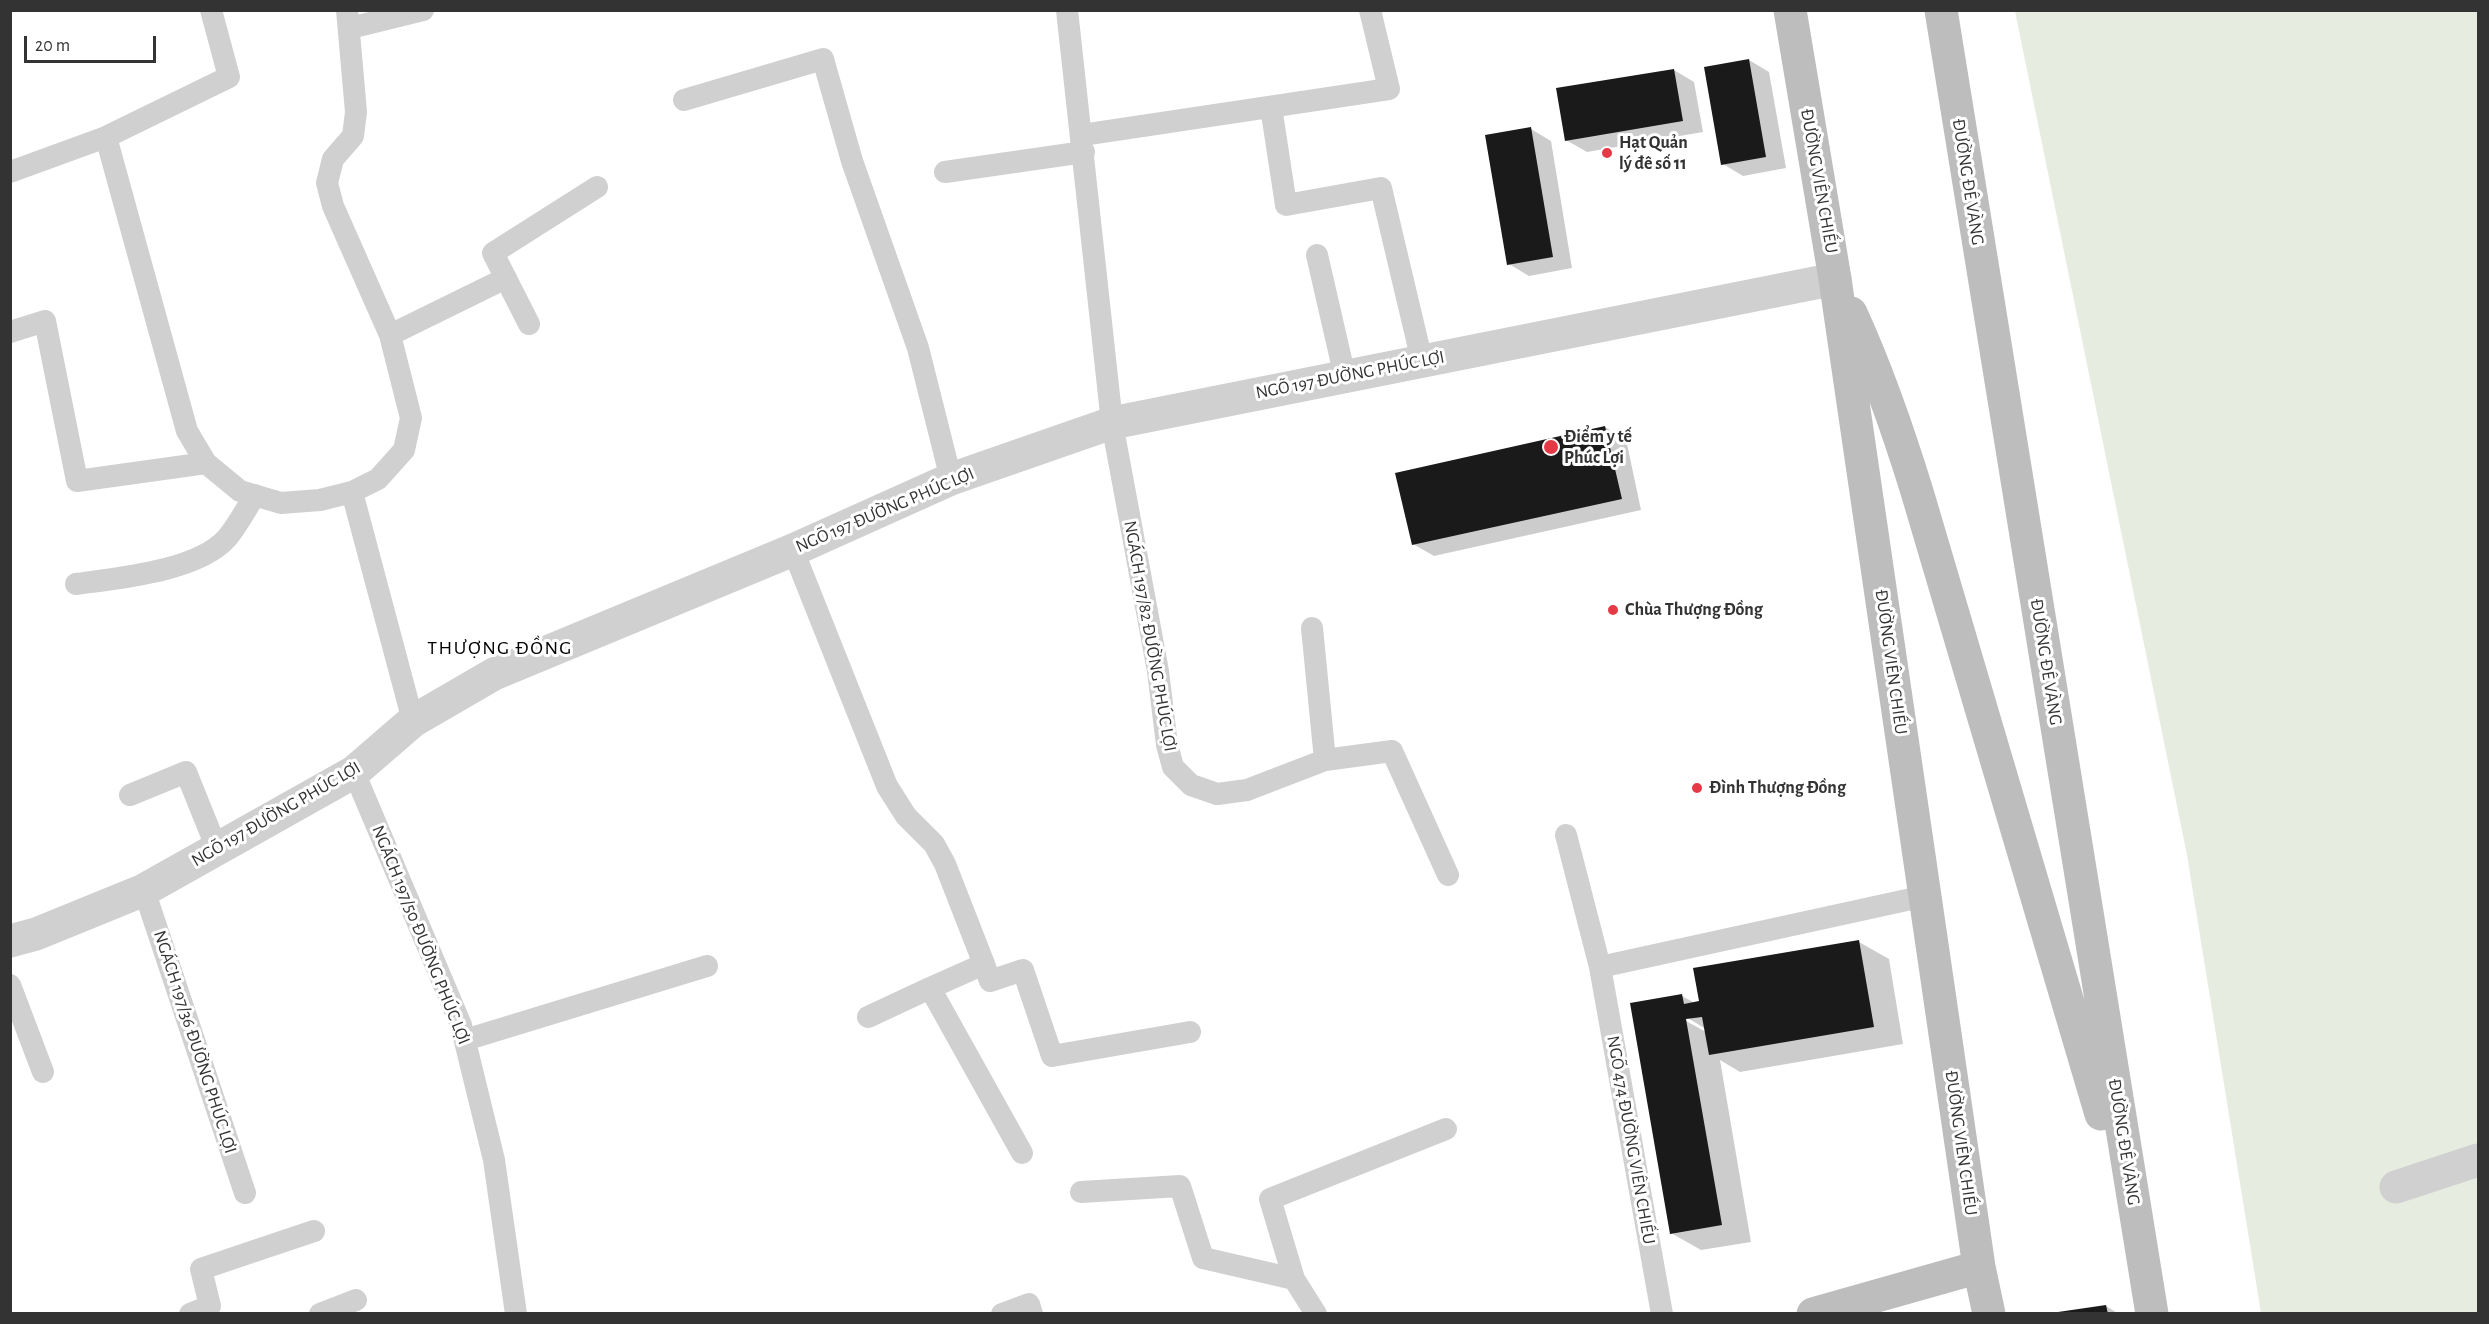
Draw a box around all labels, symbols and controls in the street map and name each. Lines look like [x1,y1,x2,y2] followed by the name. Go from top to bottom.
[27,24,159,62] scale bar
[35,37,70,55] text: 20 m
[1796,107,1842,255] street label: ĐƯỜNG VIÊN CHIẾU
[1947,117,1989,247] street label: ĐƯỜNG ĐÊ VÀNG
[1619,132,1688,174] place label: Hạt Quản lý đê số 11
[1600,146,1614,160] marker: Hạt Quản lý đê số 11
[1254,346,1446,404] street label: NGÕ 197 ĐƯỜNG PHÚC LỢI
[1564,426,1632,468] place label: Điểm y tế Phúc Lợi
[1542,438,1560,456] marker: Điểm y tế Phúc Lợi
[793,463,977,557] street label: NGÕ 197 ĐƯỜNG PHÚC LỢI
[1119,519,1181,753] street label: NGÁCH 197/82 ĐƯỜNG PHÚC LỢI
[1870,588,1912,736] street label: ĐƯỜNG VIÊN CHIẾU
[2025,597,2067,727] street label: ĐƯỜNG ĐÊ VÀNG
[1625,599,1763,621] place label: Chùa Thượng Đồng
[1606,603,1620,617] marker: Chùa Thượng Đồng
[427,636,573,660] district label: THƯỢNG ĐỒNG
[188,757,364,871] street label: NGÕ 197 ĐƯỜNG PHÚC LỢI
[1709,777,1846,799] place label: Đình Thượng Đồng
[1690,781,1704,795] marker: Đình Thượng Đồng
[367,822,475,1048] street label: NGÁCH 197/50 ĐƯỜNG PHÚC LỢI
[149,928,241,1156] street label: NGÁCH 197/36 ĐƯỜNG PHÚC LỢI
[1602,1034,1660,1246] street label: NGÕ 474 ĐƯỜNG VIÊN CHIẾU
[1940,1069,1982,1217] street label: ĐƯỜNG VIÊN CHIẾU
[2103,1077,2145,1207] street label: ĐƯỜNG ĐÊ VÀNG

